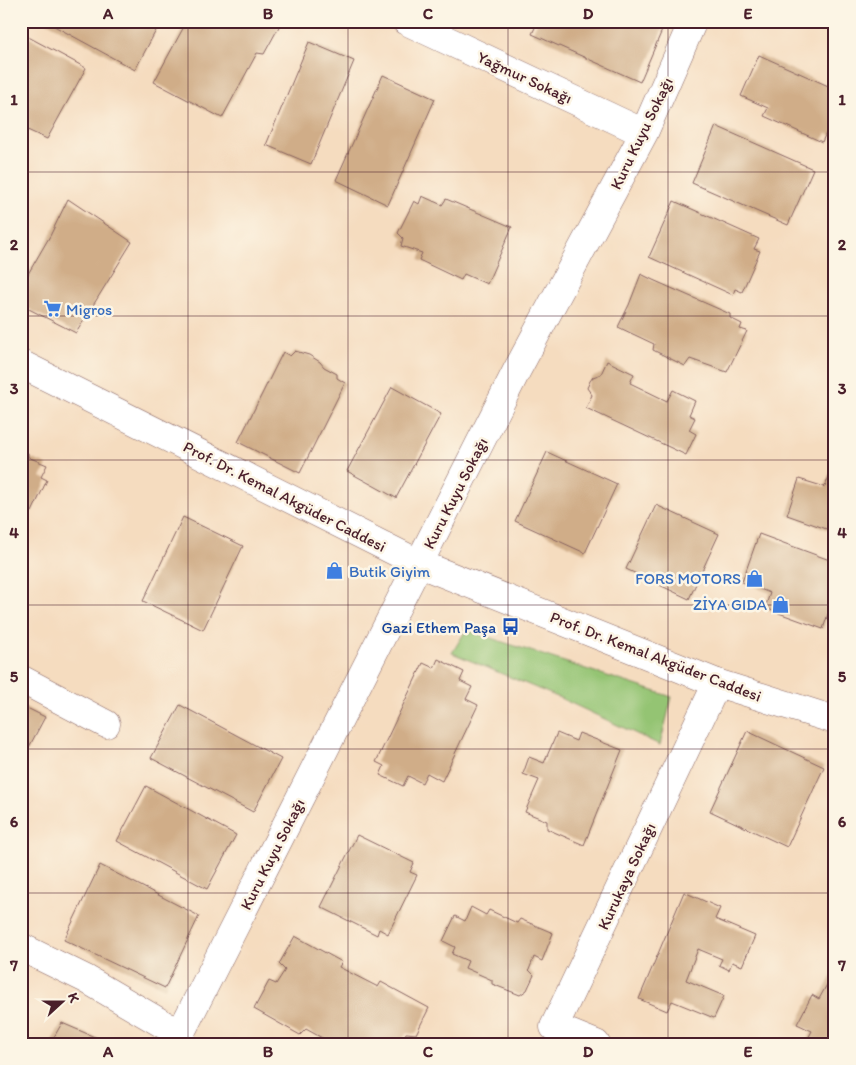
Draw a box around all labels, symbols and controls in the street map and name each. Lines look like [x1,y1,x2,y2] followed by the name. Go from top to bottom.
[102,4,114,23] text: A
[263,4,274,23] text: B
[423,4,434,23] text: C
[583,4,594,23] text: D
[744,4,753,23] text: E
[474,47,575,108] street label: Yağmur Sokağı
[606,74,677,192] street label: Kuru Kuyu Sokağı
[10,90,18,109] text: 1
[838,90,846,109] text: 1
[10,235,19,254] text: 2
[838,235,847,254] text: 2
[42,299,62,319] supermarket icon: Migros
[66,300,112,319] place label: Migros
[10,379,19,398] text: 3
[838,379,847,398] text: 3
[419,434,492,552] street label: Kuru Kuyu Sokağı
[180,437,389,556] street label: Prof. Dr. Kemal Akgüder Caddesi
[9,523,19,542] text: 4
[837,523,847,542] text: 4
[325,561,345,581] shop icon: Butik Giyim
[349,562,431,581] place label: Butik Giyim
[745,568,765,588] shop icon: FORS MOTORS
[635,569,741,588] place label: FORS MOTORS
[771,594,791,614] shop icon: ZİYA GIDA
[693,595,767,614] place label: ZİYA GIDA
[547,607,764,706] street label: Prof. Dr. Kemal Akgüder Caddesi
[500,617,520,637] bus stop icon: Gazi Ethem Paşa
[381,618,496,637] place label: Gazi Ethem Paşa
[10,667,19,686] text: 5
[838,667,847,686] text: 5
[236,795,309,913] street label: Kuru Kuyu Sokağı
[10,812,19,831] text: 6
[838,812,847,831] text: 6
[593,820,660,933] street label: Kurukaya Sokağı
[9,956,18,975] text: 7
[837,956,846,975] text: 7
[38,978,88,1028] north arrow
[64,990,84,1006] text: K
[102,1042,114,1061] text: A
[263,1042,274,1061] text: B
[423,1042,434,1061] text: C
[583,1042,594,1061] text: D
[744,1042,753,1061] text: E

